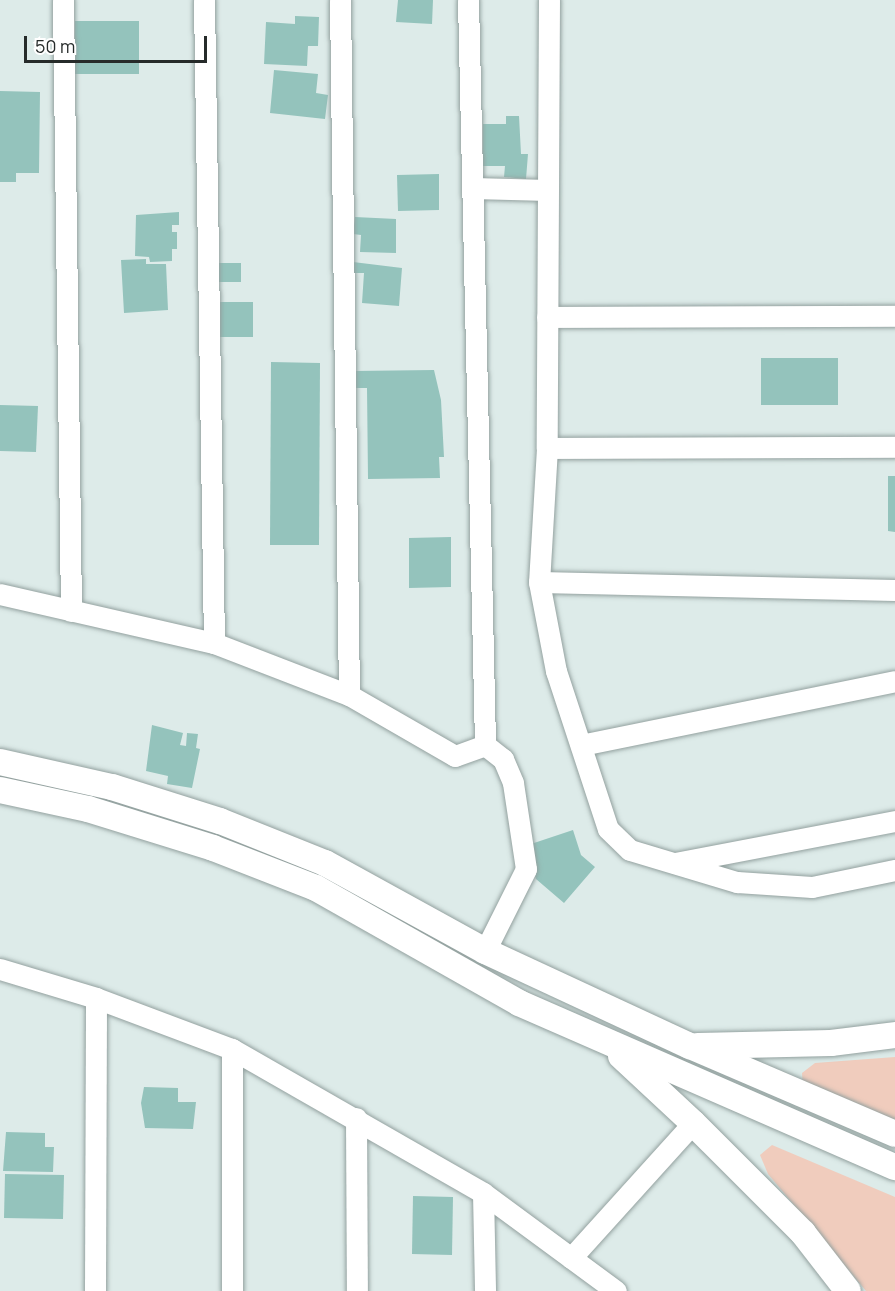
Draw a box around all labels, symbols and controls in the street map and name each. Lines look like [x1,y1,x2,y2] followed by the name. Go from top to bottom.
[27,24,210,62] scale bar
[35,34,75,58] text: 50 m

